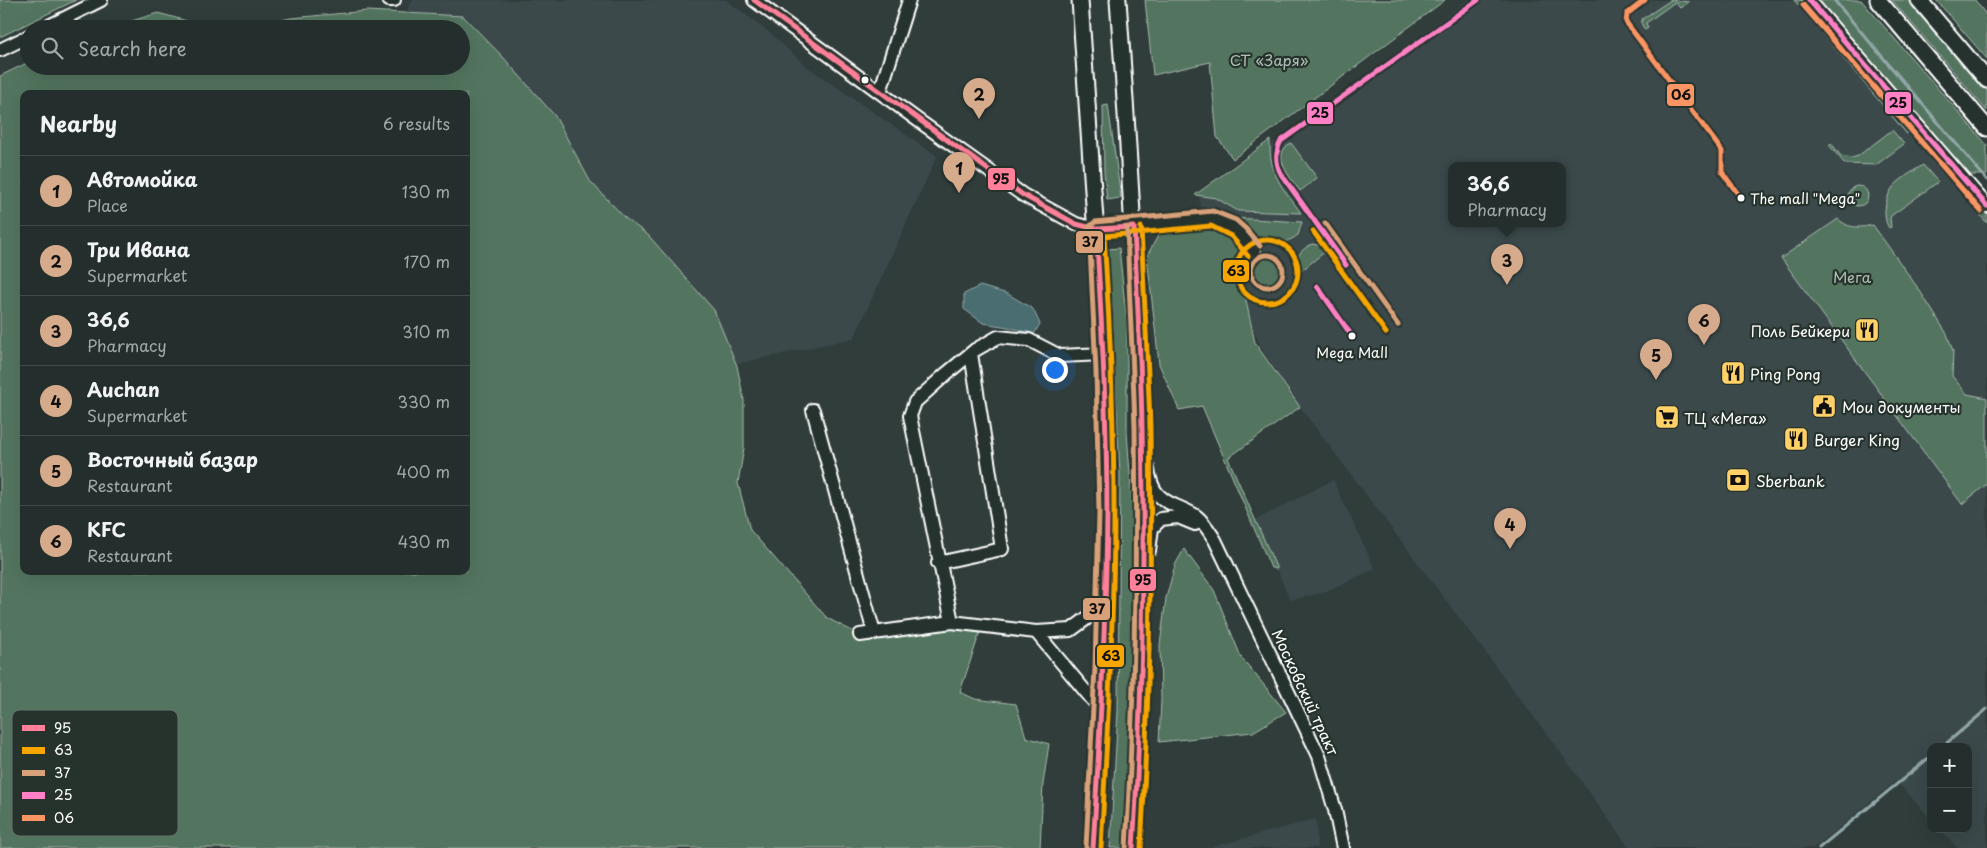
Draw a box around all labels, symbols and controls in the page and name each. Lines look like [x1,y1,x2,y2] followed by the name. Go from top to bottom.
[20,20,470,75] search box
[38,34,66,62] icon: search
[78,34,187,62] text: Search here
[1230,48,1309,71] park label: СТ «Заря»
[860,75,870,85] unlabelled marker
[963,78,995,119] pin: 2
[1666,83,1695,107] line badge: 06
[1671,84,1691,105] text: 06
[1884,91,1912,115] line badge: 25
[1889,92,1907,113] text: 25
[1306,101,1334,125] line badge: 25
[1311,102,1329,123] text: 25
[40,107,117,139] text: Nearby
[383,111,450,135] text: 6 results
[943,152,975,193] pin: 1
[1448,162,1566,227] popup
[87,165,198,193] text: Автомойка
[987,167,1016,191] line badge: 95
[992,168,1010,189] text: 95
[1467,169,1510,197] text: 36,6
[52,179,60,203] text: 1
[402,179,450,203] text: 130 m
[1750,188,1860,209] place label: The mall "Mega"
[87,193,128,217] text: Place
[1736,193,1746,203] marker: The mall "Mega"
[1467,197,1547,221] text: Pharmacy
[1075,230,1104,254] line badge: 37
[1082,231,1099,252] text: 37
[87,235,190,263] text: Три Ивана
[1491,244,1523,285] pin: 3
[50,249,62,273] text: 2
[404,249,450,273] text: 170 m
[1222,259,1250,283] line badge: 63
[1227,260,1245,281] text: 63
[87,263,187,287] text: Supermarket
[1833,265,1872,288] park label: Мега
[1688,304,1720,345] pin: 6
[87,305,130,333] text: 36,6
[1854,317,1880,343] restaurant icon: Поль Бейкери
[51,319,61,343] text: 3
[402,319,450,343] text: 310 m
[1751,319,1850,342] place label: Поль Бейкери
[1347,331,1357,341] marker: Mega Mall
[87,333,167,357] text: Pharmacy
[1640,339,1672,380] pin: 5
[1316,342,1388,363] place label: Mega Mall
[1042,357,1068,383] your location
[1720,360,1746,386] restaurant icon: Ping Pong
[1750,362,1821,385] place label: Ping Pong
[87,375,160,403] text: Auchan
[51,389,61,413] text: 4
[397,389,450,413] text: 330 m
[1811,393,1837,419] public building icon: Мои документы
[1842,395,1961,418] place label: Мои документы
[87,403,187,427] text: Supermarket
[1654,404,1680,430] supermarket icon: ТЦ «Мега»
[1684,406,1767,429] place label: ТЦ «Мега»
[1783,426,1809,452] restaurant icon: Burger King
[1814,428,1900,451] place label: Burger King
[87,445,258,473] text: Восточный базар
[51,459,61,483] text: 5
[397,459,450,483] text: 400 m
[1725,467,1751,493] bank icon: Sberbank
[1756,469,1825,492] place label: Sberbank
[87,473,173,497] text: Restaurant
[1494,508,1526,549] pin: 4
[87,515,126,543] text: KFC
[50,529,62,553] text: 6
[398,529,450,553] text: 430 m
[87,543,173,567] text: Restaurant
[1129,568,1157,592] line badge: 95
[1134,569,1152,590] text: 95
[1082,597,1111,621] line badge: 37
[1089,598,1106,619] text: 37
[1267,625,1346,760] street label: Московский тракт
[1096,644,1125,668] line badge: 63
[1102,645,1120,666] text: 63
[12,710,178,836] legend
[54,717,71,738] text: 95
[54,739,73,760] text: 63
[1927,743,1972,833] map controls
[1927,743,1972,788] button: +
[54,762,71,783] text: 37
[54,784,73,805] text: 25
[1927,788,1972,833] button: −
[54,807,74,828] text: 06

